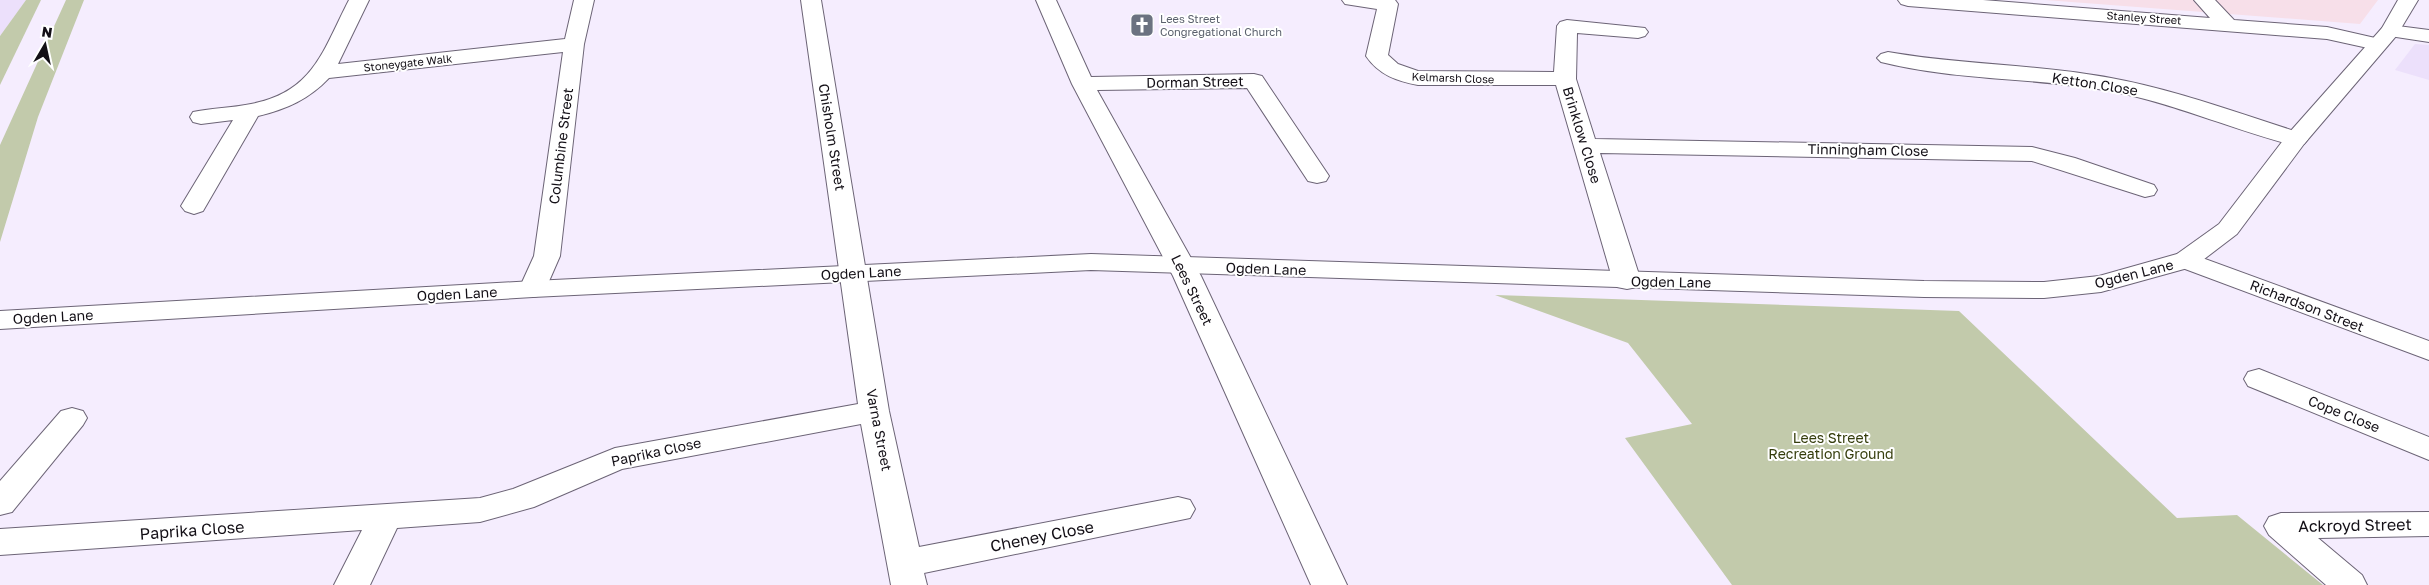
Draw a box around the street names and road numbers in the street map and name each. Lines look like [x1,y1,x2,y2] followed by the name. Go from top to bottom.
[2106,8,2182,27] street label: Stanley Street
[363,51,453,74] street label: Stoneygate Walk
[2051,68,2139,99] street label: Ketton Close
[1412,70,1495,85] street label: Kelmarsh Close
[1146,72,1244,91] street label: Dorman Street
[816,82,849,192] street label: Chisholm Street
[1560,84,1605,185] street label: Brinklow Close
[545,87,576,205] street label: Columbine Street
[1807,140,1929,159] street label: Tinningham Close
[1168,252,1217,328] street label: Lees Street
[2093,256,2175,292] street label: Ogden Lane
[1225,259,1307,278] street label: Ogden Lane
[820,262,902,283] street label: Ogden Lane
[1631,272,1711,291] street label: Ogden Lane
[2248,276,2367,335] street label: Richardson Street
[416,283,498,304] street label: Ogden Lane
[12,306,94,327] street label: Ogden Lane
[863,387,896,472] street label: Varna Street
[2306,391,2383,436] street label: Cope Close
[609,434,703,469] street label: Paprika Close
[2298,514,2412,536] street label: Ackroyd Street
[139,516,245,544] street label: Paprika Close
[989,516,1095,556] street label: Cheney Close

